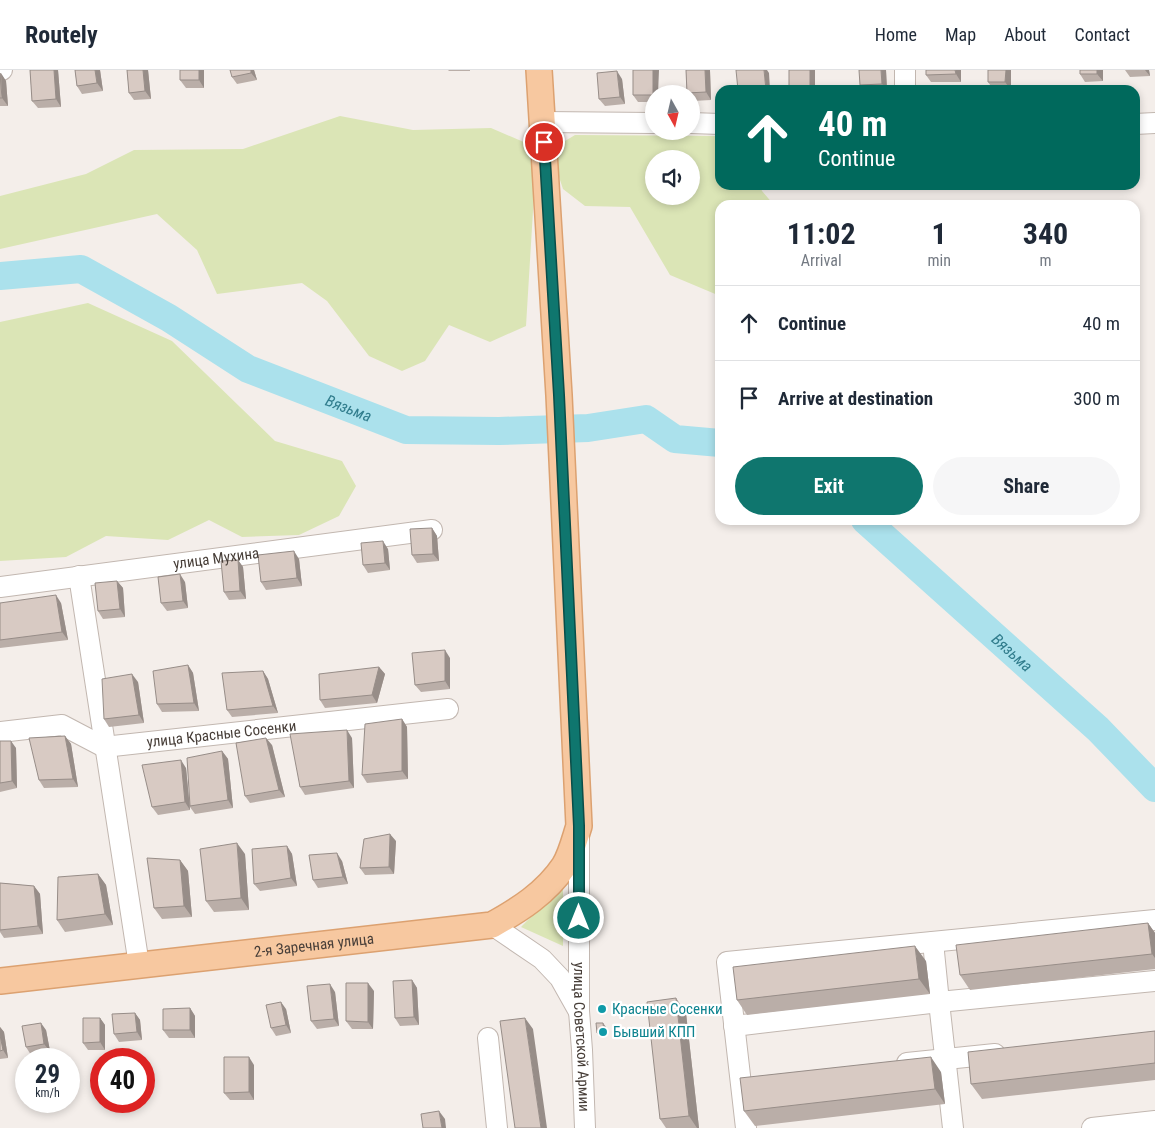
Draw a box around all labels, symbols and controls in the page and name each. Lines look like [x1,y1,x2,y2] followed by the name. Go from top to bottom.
[25,21,98,49] text: Routely
[875,24,917,45] text: Home
[945,24,976,45] text: Map
[1004,24,1046,45] text: About
[1074,24,1130,45] text: Contact
[645,85,700,140] north arrow
[645,85,700,205] map controls
[818,104,887,145] text: 40 m
[735,105,800,170] icon: ahead
[523,121,565,163] pin
[530,128,558,156] icon: arrive
[818,146,895,171] text: Continue
[645,150,700,205] button: sound
[787,216,856,251] text: 11:02
[932,216,947,251] text: 1
[1023,216,1068,251] text: 340
[801,251,842,270] text: Arrival
[927,251,951,270] text: min
[1039,251,1051,270] text: m
[735,309,763,337] icon: ahead
[778,312,846,335] text: Continue
[1083,312,1120,335] text: 40 m
[735,384,763,412] icon: arrive
[778,387,933,410] text: Arrive at destination
[1073,387,1120,410] text: 300 m
[323,391,374,426] water label: Вязьма
[735,457,923,515] button: Exit
[933,457,1120,515] button: Share
[172,544,260,573] street label: улица Мухина
[988,630,1036,676] water label: Вязьма
[146,717,297,751] street label: улица Красные Сосенки
[552,891,604,943] position arrow
[253,930,375,961] street label: 2-я Заречная улица
[570,962,593,1112] street label: улица Советской Армии
[612,1000,723,1018] place label: Красные Сосенки
[596,1003,608,1015] marker: Красные Сосенки
[613,1023,695,1041] place label: Бывший КПП
[597,1026,609,1038] marker: Бывший КПП
[90,1048,155,1113] speed limit sign: 40
[35,1060,60,1089] text: 29
[35,1086,60,1100] text: km/h

